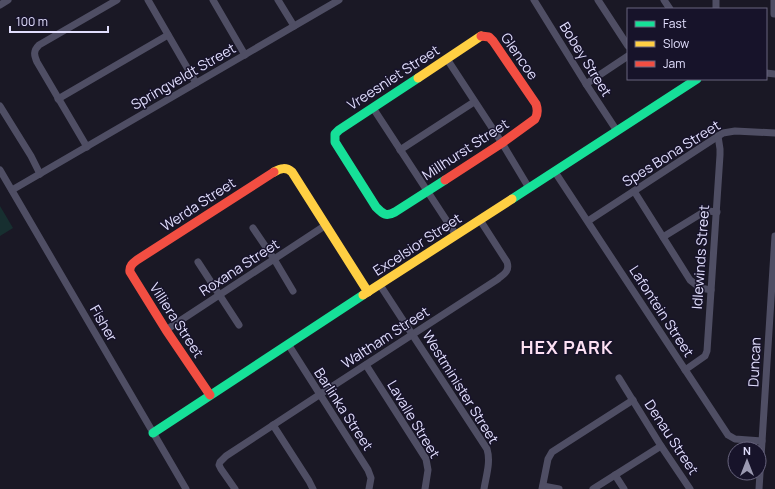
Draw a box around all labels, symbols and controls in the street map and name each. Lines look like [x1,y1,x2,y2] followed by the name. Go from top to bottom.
[10,8,108,34] scale bar
[627,8,767,80] legend
[16,13,48,30] text: 100 m
[663,15,687,32] text: Fast
[556,18,617,100] street label: Bobey Street
[497,29,543,83] street label: Glencoe
[663,35,689,52] text: Slow
[127,38,239,114] street label: Springveldt Street
[343,40,443,114] street label: Vreesniet Street
[663,55,685,72] text: Jam
[418,114,512,184] street label: Millhurst Street
[618,115,724,191] street label: Spes Bona Street
[157,173,239,235] street label: Werda Street
[687,204,713,310] street label: Idlewinds Street
[369,208,465,280] street label: Excelsior Street
[195,234,283,300] street label: Roxana Street
[625,262,699,361] street label: Lafontein Street
[146,279,209,362] street label: Villiera Street
[86,301,122,345] street label: Fisher
[337,301,433,372] street label: Waltham Street
[419,327,504,447] street label: Westminister Street
[520,335,614,359] district label: HEX PARK
[743,337,765,387] street label: Duncan
[310,364,378,454] street label: Barlinka Street
[383,376,445,462] street label: Lavalle Street
[641,396,704,478] street label: Denau Street
[727,441,767,481] north arrow
[743,443,751,458] text: N

